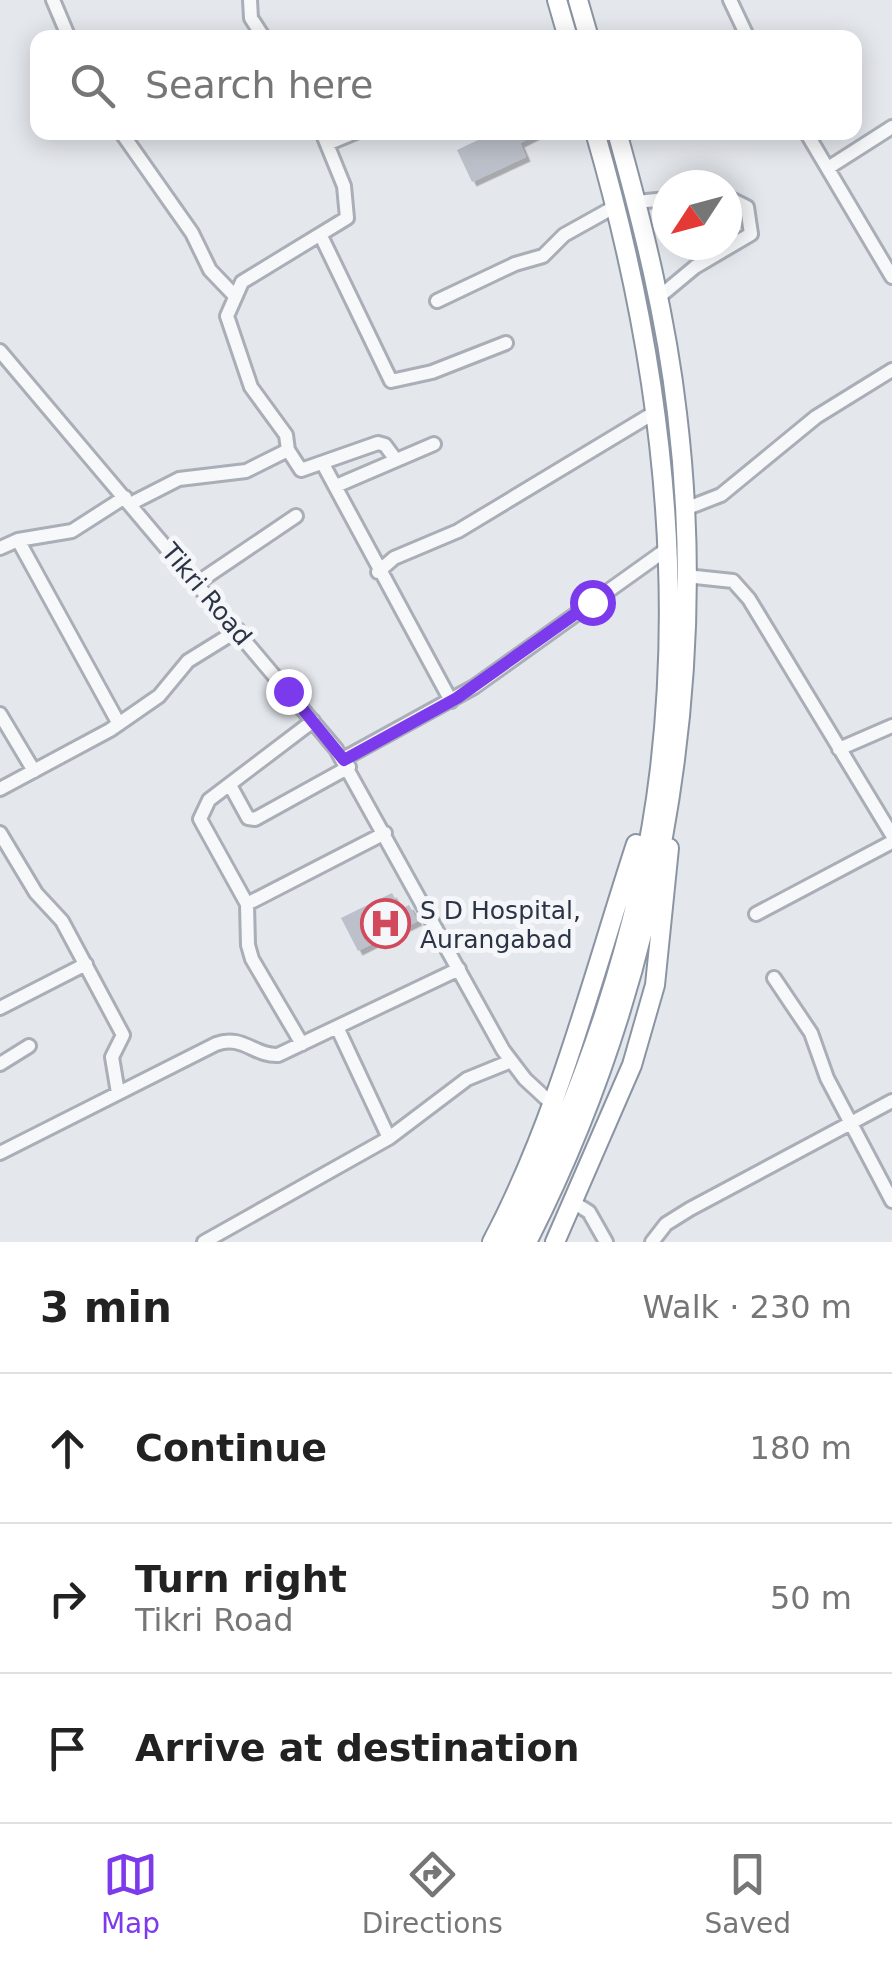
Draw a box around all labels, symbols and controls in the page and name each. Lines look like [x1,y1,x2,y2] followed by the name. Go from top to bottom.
[30,30,862,140] search box
[65,58,120,113] icon: search
[145,63,373,107] text: Search here
[652,170,742,260] north arrow
[155,537,258,651] street label: Tikri Road
[570,580,616,626] route start
[266,669,312,715] route end
[420,896,581,954] place label: S D Hospital, Aurangabad
[359,898,411,950] hospital icon: S D Hospital, Aurangabad
[40,1283,172,1332] text: 3 min
[642,1288,852,1326] text: Walk · 230 m
[40,1421,95,1476] icon: ahead
[135,1426,327,1470] text: Continue
[750,1429,852,1467] text: 180 m
[135,1557,347,1601] text: Turn right
[40,1571,95,1626] icon: right
[770,1579,852,1617] text: 50 m
[135,1601,294,1639] text: Tikri Road
[40,1721,95,1776] icon: arrive
[135,1726,580,1770] text: Arrive at destination
[101,1847,160,1940] tab: Map
[362,1847,503,1940] tab: Directions
[705,1847,791,1940] tab: Saved

